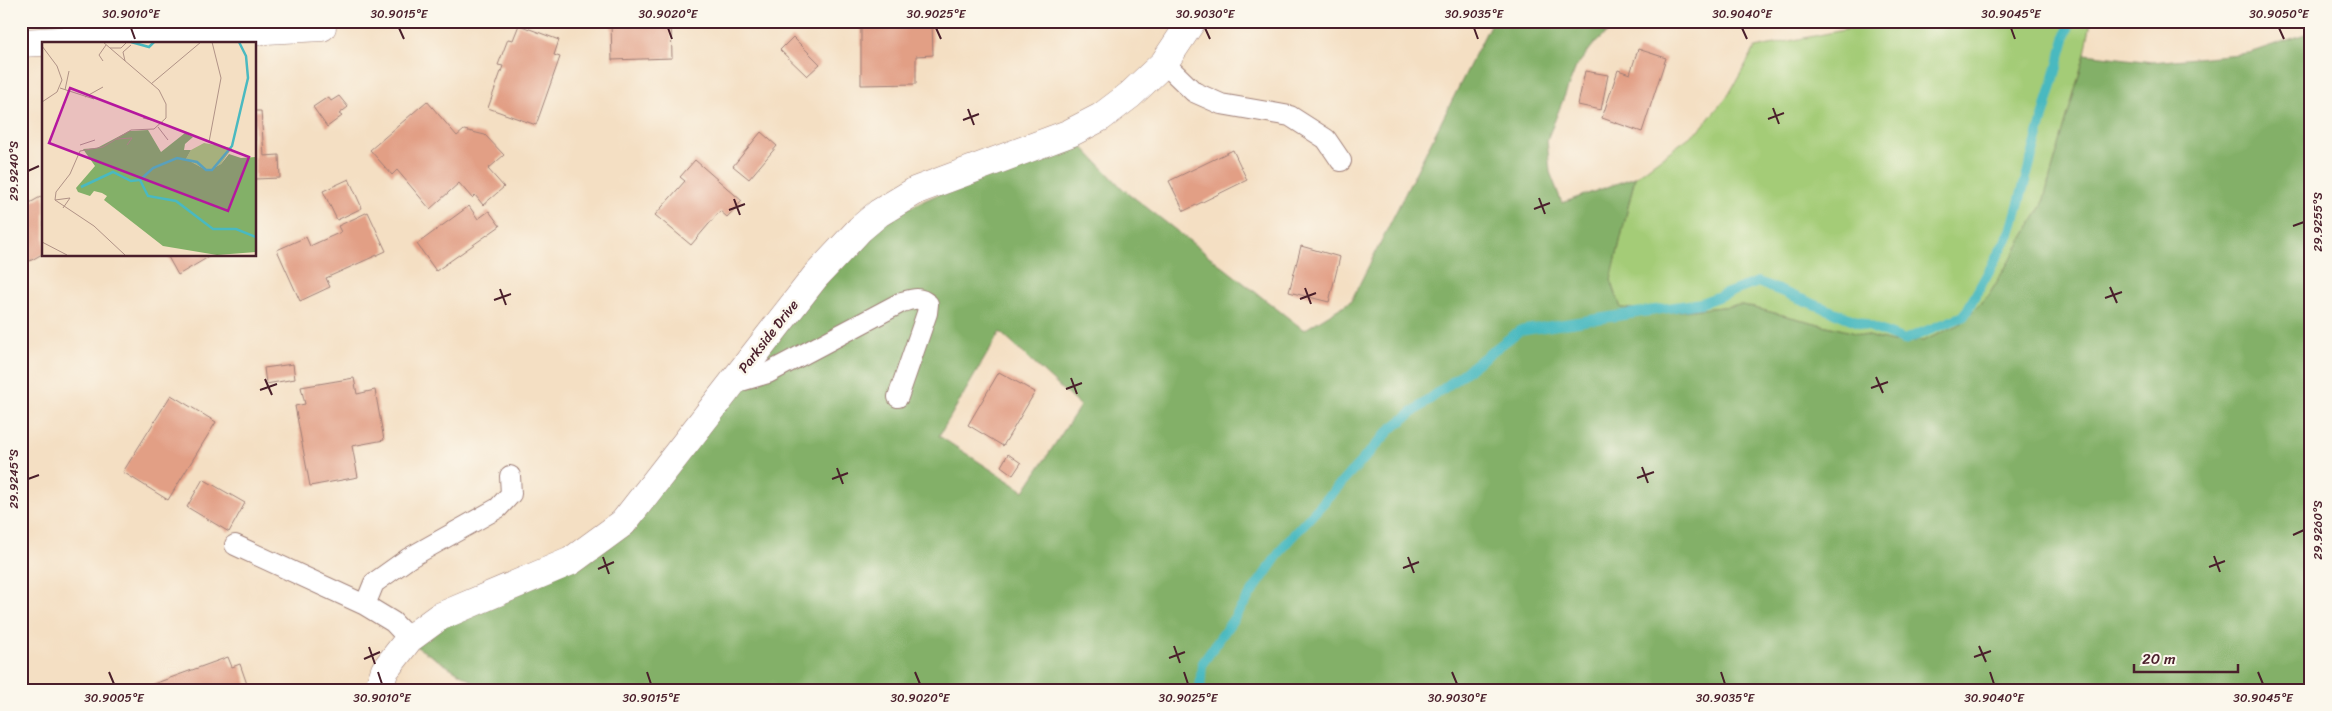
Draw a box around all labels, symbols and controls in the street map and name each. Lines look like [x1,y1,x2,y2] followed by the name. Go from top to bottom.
[102,3,161,25] text: 30.9010°E
[370,3,429,25] text: 30.9015°E
[638,3,699,25] text: 30.9020°E
[907,3,967,25] text: 30.9025°E
[1176,3,1236,25] text: 30.9030°E
[1445,3,1505,25] text: 30.9035°E
[1712,3,1773,25] text: 30.9040°E
[1981,3,2042,25] text: 30.9045°E
[2249,3,2310,25] text: 30.9050°E
[42,42,256,256] inset map
[3,141,25,201] text: 29.9240°S
[2307,192,2329,252] text: 29.9255°S
[732,294,805,379] street label: Parkside Drive
[3,449,25,509] text: 29.9245°S
[2307,500,2329,560] text: 29.9260°S
[2134,641,2238,673] scale bar
[2142,646,2176,672] text: 20 m
[84,687,145,709] text: 30.9005°E
[353,687,412,709] text: 30.9010°E
[622,687,681,709] text: 30.9015°E
[890,687,951,709] text: 30.9020°E
[1159,687,1219,709] text: 30.9025°E
[1428,687,1488,709] text: 30.9030°E
[1696,687,1756,709] text: 30.9035°E
[1964,687,2025,709] text: 30.9040°E
[2233,687,2294,709] text: 30.9045°E

